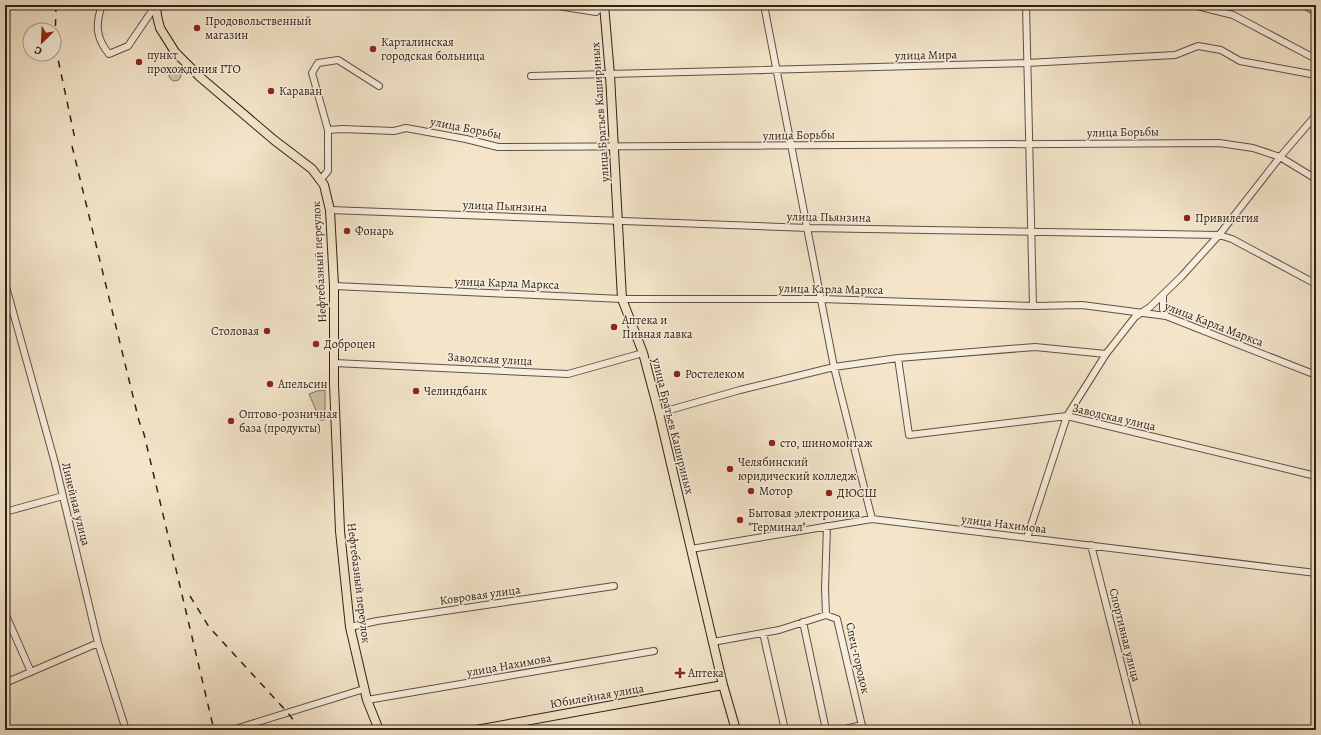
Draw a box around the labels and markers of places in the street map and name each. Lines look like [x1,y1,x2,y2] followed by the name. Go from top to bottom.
[205,13,312,43] place label: Продовольственный магазин
[192,23,202,33] marker: Продовольственный магазин
[381,34,486,64] place label: Карталинская городская больница
[368,44,378,54] marker: Карталинская городская больница
[147,47,241,77] place label: пункт прохождения ГТО
[134,57,144,67] marker: пункт прохождения ГТО
[279,83,322,99] place label: Караван
[266,86,276,96] marker: Караван
[1195,210,1259,226] place label: Привилегия
[1182,213,1192,223] marker: Привилегия
[355,223,394,239] place label: Фонарь
[342,226,352,236] marker: Фонарь
[621,312,693,342] place label: Аптека и Пивная лавка
[609,322,619,332] marker: Аптека и Пивная лавка
[211,323,259,339] place label: Столовая
[262,326,272,336] marker: Столовая
[324,336,376,352] place label: Доброцен
[311,339,321,349] marker: Доброцен
[685,366,745,382] place label: Ростелеком
[672,369,682,379] marker: Ростелеком
[277,376,327,392] place label: Апельсин
[265,379,275,389] marker: Апельсин
[424,383,487,399] place label: Челиндбанк
[411,386,421,396] marker: Челиндбанк
[239,406,338,436] place label: Оптово-розничная база (продукты)
[226,416,236,426] marker: Оптово-розничная база (продукты)
[780,435,873,451] place label: сто, шиномонтаж
[767,438,777,448] marker: сто, шиномонтаж
[738,454,857,484] place label: Челябинский юридический колледж
[725,464,735,474] marker: Челябинский юридический колледж
[759,483,793,499] place label: Мотор
[837,485,877,501] place label: ДЮСШ
[746,486,756,496] marker: Мотор
[824,488,834,498] marker: ДЮСШ
[748,505,861,535] place label: Бытовая электроника "Терминал"
[735,515,745,525] marker: Бытовая электроника "Терминал"
[687,665,724,681] place label: Аптека
[675,668,685,678] marker: Аптека

